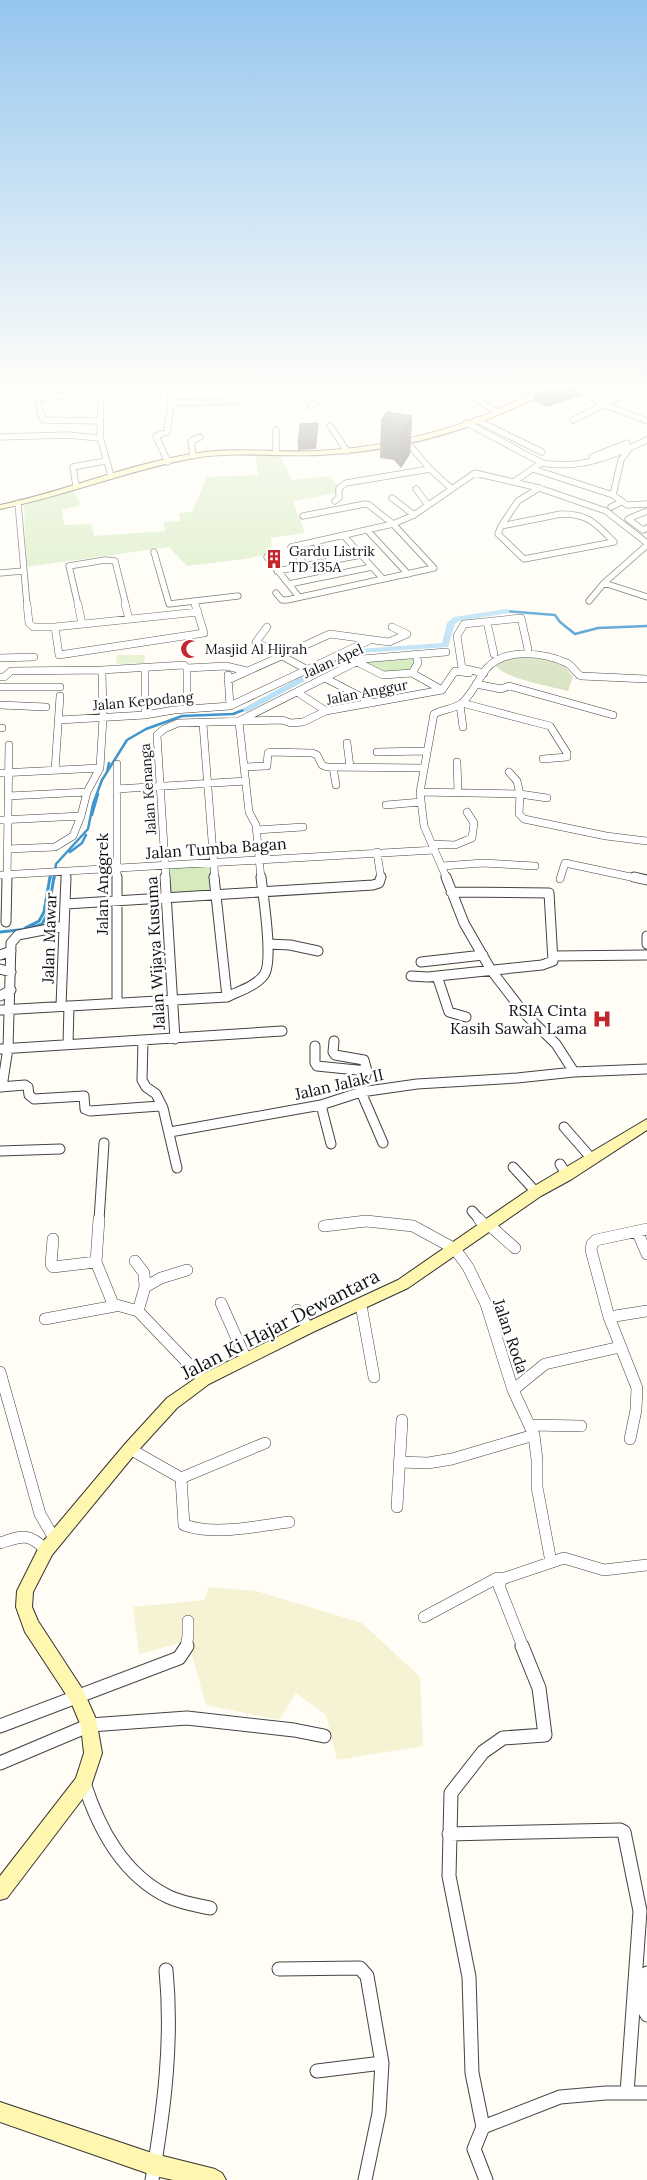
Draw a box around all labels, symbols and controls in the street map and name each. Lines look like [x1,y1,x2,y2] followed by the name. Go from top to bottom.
[289,542,375,576] place label: Gardu Listrik TD 135A
[263,548,285,570] building icon: Gardu Listrik TD 135A
[179,638,201,660] mosque icon: Masjid Al Hijrah
[205,640,307,658] place label: Masjid Al Hijrah
[299,640,366,683] street label: Jalan Apel
[324,675,409,709] street label: Jalan Anggur
[91,688,194,714] street label: Jalan Kepodang
[136,743,160,836] street label: Jalan Kenanga
[92,833,112,936] street label: Jalan Anggrek
[144,833,287,863] street label: Jalan Tumba Bagan
[141,876,169,1031] street label: Jalan Wijaya Kusuma
[37,892,61,985] street label: Jalan Mawar
[450,1000,587,1038] place label: RSIA Cinta Kasih Sawah Lama
[591,1008,613,1030] hospital icon: RSIA Cinta Kasih Sawah Lama
[292,1064,385,1104] street label: Jalan Jalak II
[176,1263,383,1385] street label: Jalan Ki Hajar Dewantara
[489,1295,533,1376] street label: Jalan Roda

